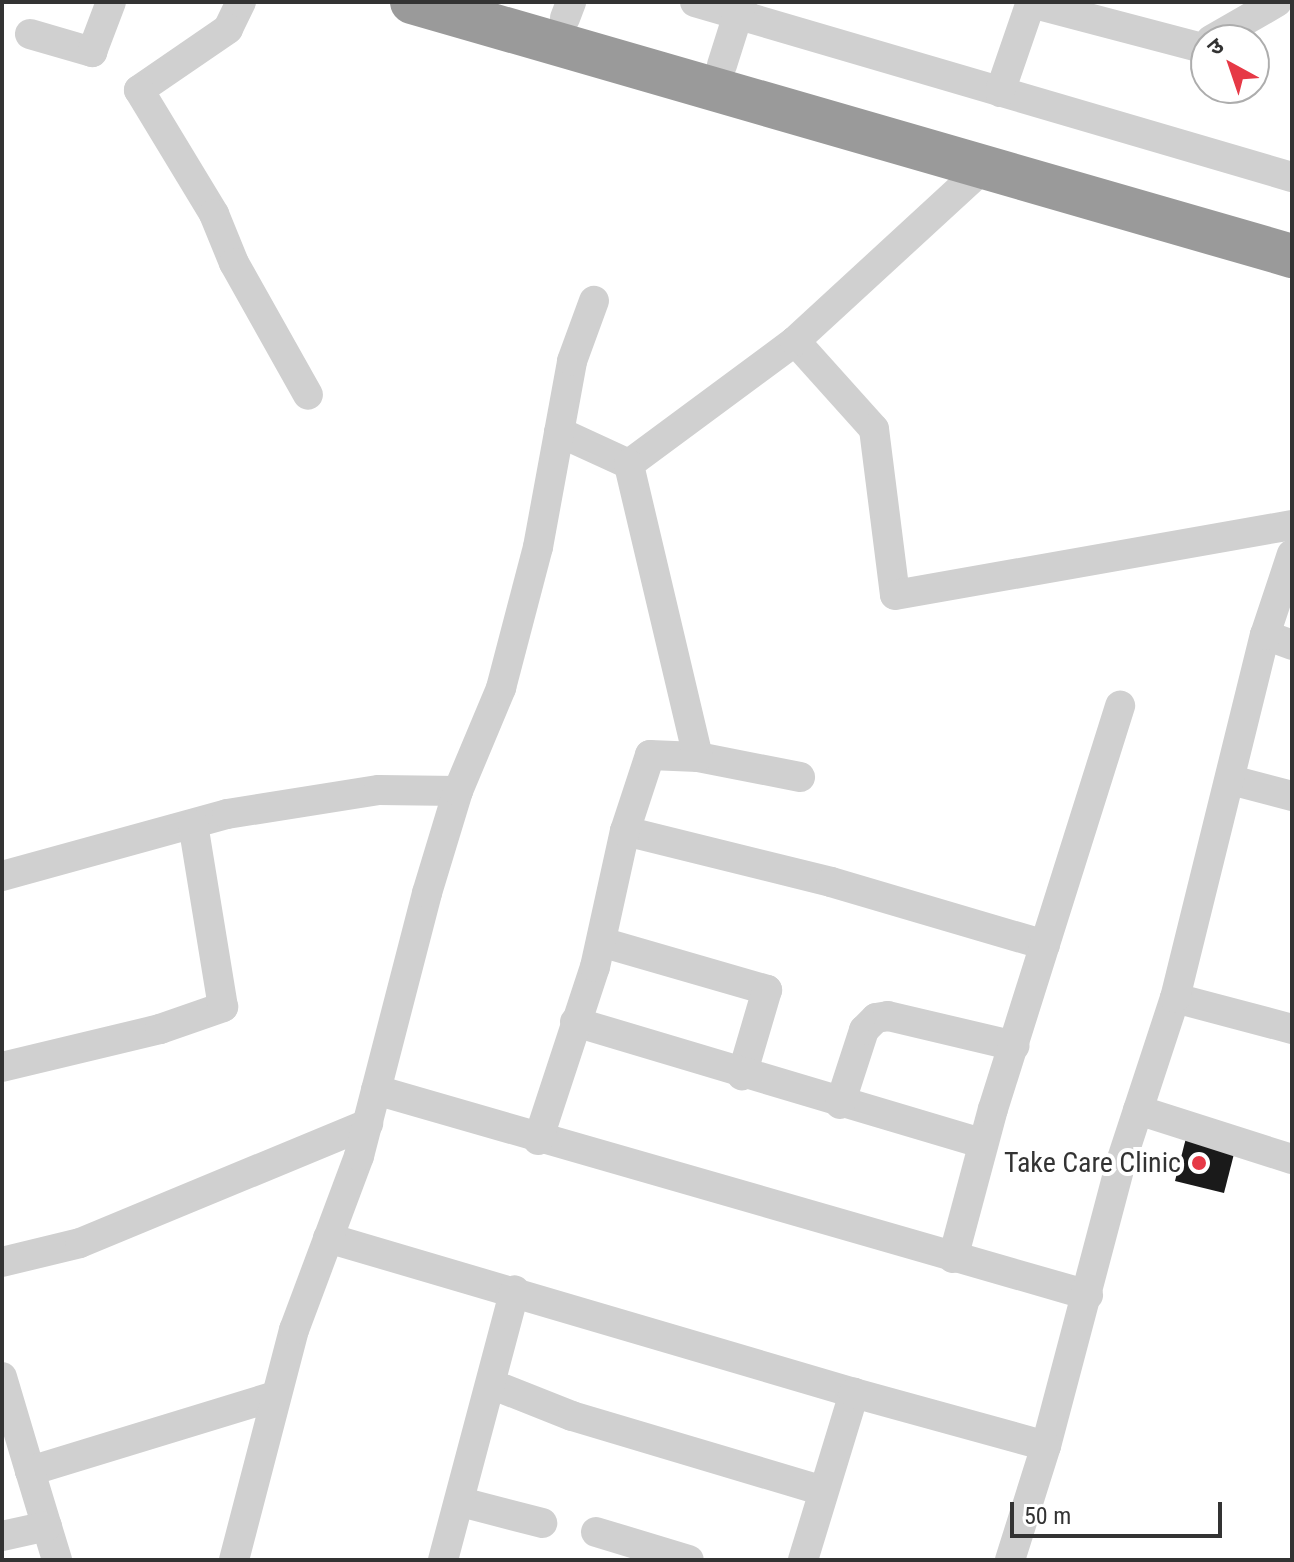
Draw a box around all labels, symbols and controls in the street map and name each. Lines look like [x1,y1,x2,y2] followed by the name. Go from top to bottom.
[1190,24,1270,104] north arrow
[1203,33,1229,60] text: उ
[1004,1146,1181,1180] place label: Take Care Clinic
[1188,1152,1210,1174] marker: Take Care Clinic
[1014,1486,1226,1536] scale bar
[1024,1502,1071,1530] text: 50 m

